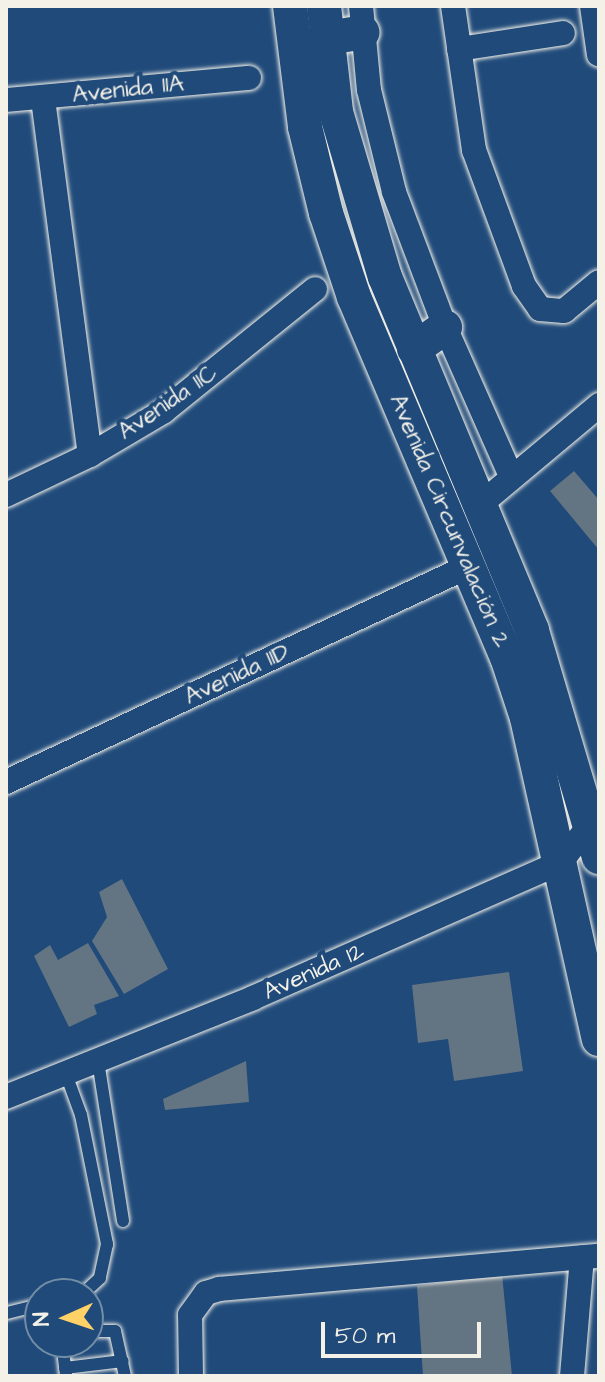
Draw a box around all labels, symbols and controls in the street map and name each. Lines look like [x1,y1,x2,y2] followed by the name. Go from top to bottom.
[71,70,185,110] street label: Avenida 11A
[113,359,223,447] street label: Avenida 11C
[383,390,515,652] street label: Avenida Circunvalación 2
[180,638,294,712] street label: Avenida 11D
[259,937,369,1007] street label: Avenida 12
[24,1278,104,1358] north arrow
[325,1306,485,1356] scale bar
[26,1311,57,1327] text: N
[335,1319,395,1353] text: 50 m

